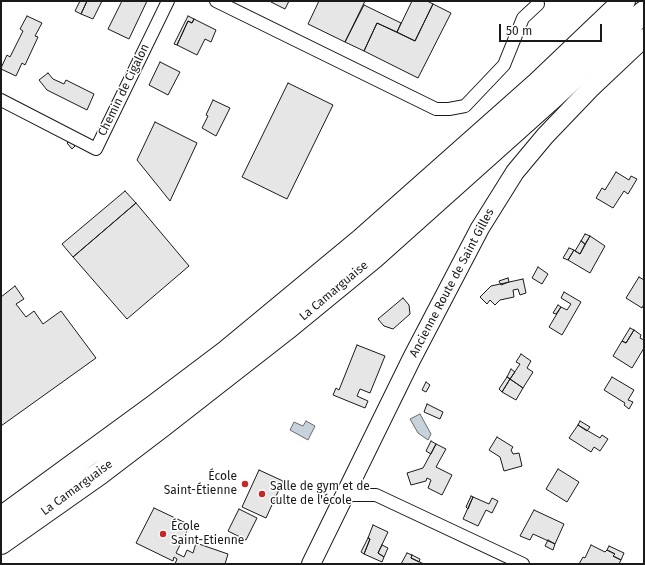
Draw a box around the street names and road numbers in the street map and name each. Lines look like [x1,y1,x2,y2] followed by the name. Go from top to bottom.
[95,41,153,139] street label: Chemin de Cigalon
[407,206,497,360] street label: Ancienne Route de Saint Gilles
[297,258,371,324] street label: La Camarguaise
[38,457,116,519] street label: La Camarguaise

